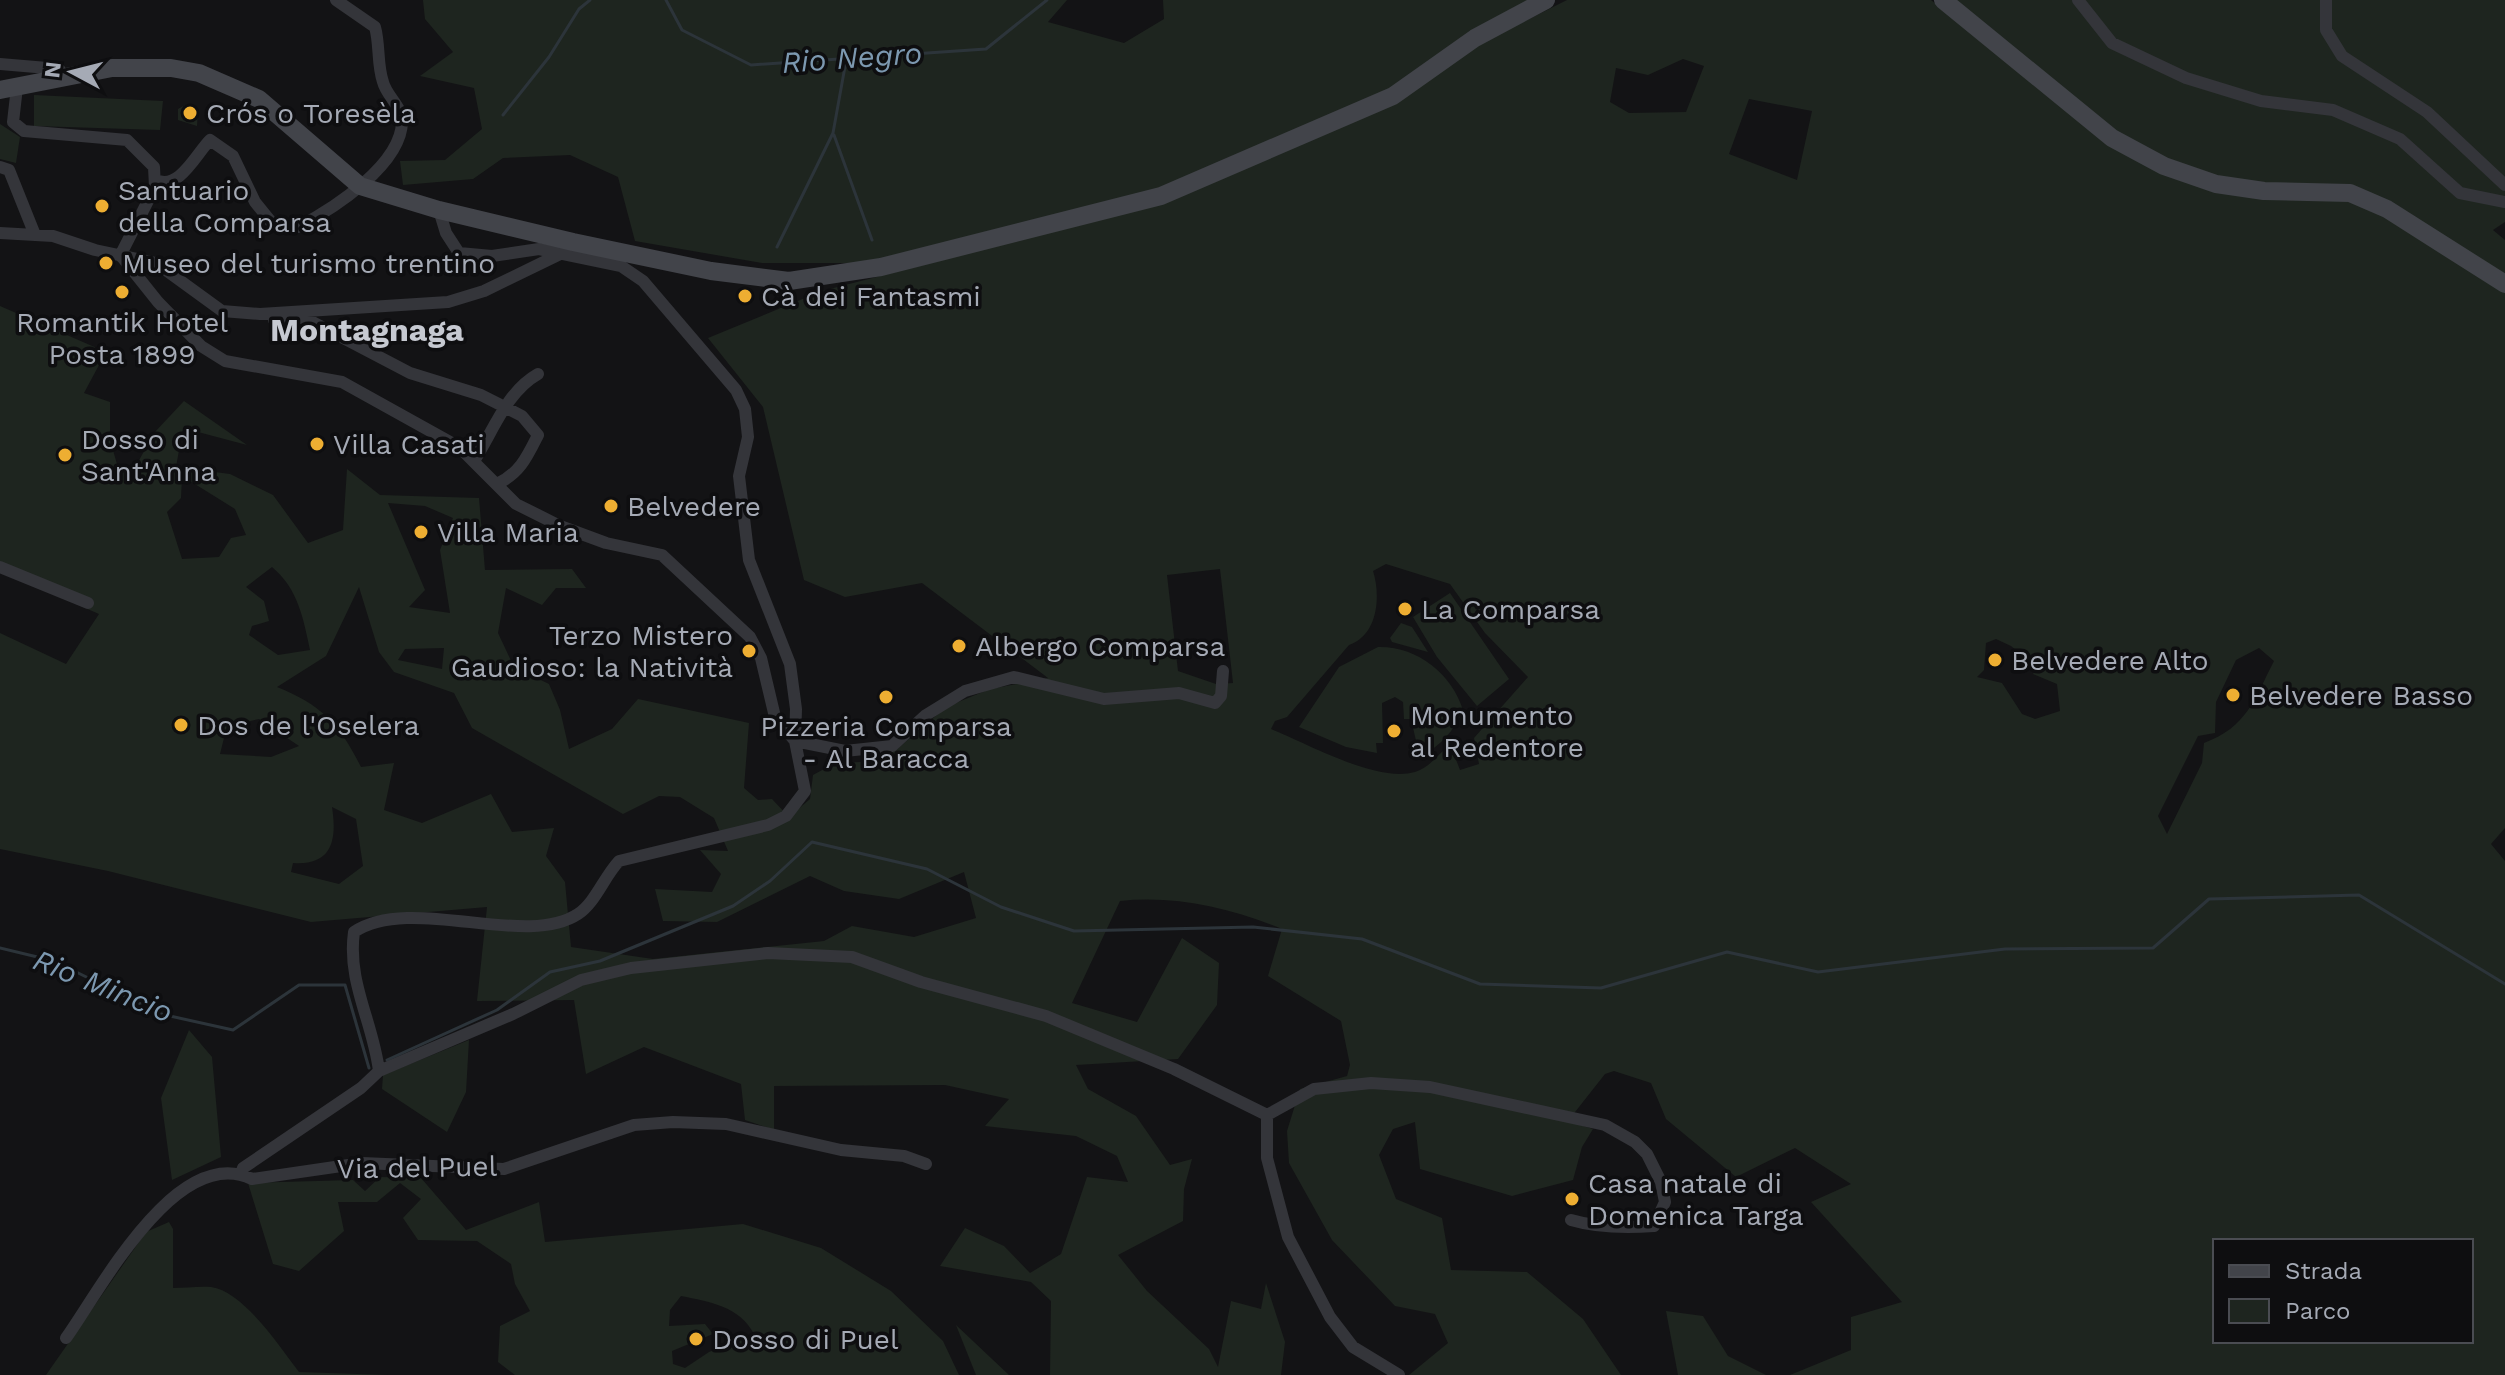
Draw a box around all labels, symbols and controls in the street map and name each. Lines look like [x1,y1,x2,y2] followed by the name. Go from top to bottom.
[32,32,112,112] north arrow
[781,35,923,80] water label: Rio Negro
[39,60,66,79] text: N
[206,97,416,130] place label: Crós o Toresèla
[181,104,199,122] marker: Crós o Toresèla
[118,174,331,239] place label: Santuario della Comparsa
[93,197,111,215] marker: Santuario della Comparsa
[122,247,495,280] place label: Museo del turismo trentino
[97,254,115,272] marker: Museo del turismo trentino
[761,280,981,313] place label: Cà dei Fantasmi
[113,283,131,301] marker: Romantik Hotel Posta 1899
[736,287,754,305] marker: Cà dei Fantasmi
[16,306,228,371] place label: Romantik Hotel Posta 1899
[270,311,464,349] district label: Montagnaga
[81,423,216,488] place label: Dosso di Sant'Anna
[333,428,485,461] place label: Villa Casati
[308,435,326,453] marker: Villa Casati
[56,446,74,464] marker: Dosso di Sant'Anna
[627,490,761,523] place label: Belvedere
[602,497,620,515] marker: Belvedere
[437,516,579,549] place label: Villa Maria
[412,523,430,541] marker: Villa Maria
[1421,593,1600,626] place label: La Comparsa
[1396,600,1414,618] marker: La Comparsa
[451,619,733,684] place label: Terzo Mistero Gaudioso: la Natività
[975,630,1225,663] place label: Albergo Comparsa
[950,637,968,655] marker: Albergo Comparsa
[740,642,758,660] marker: Terzo Mistero Gaudioso: la Natività
[2011,644,2208,677] place label: Belvedere Alto
[1986,651,2004,669] marker: Belvedere Alto
[2249,679,2473,712] place label: Belvedere Basso
[2224,686,2242,704] marker: Belvedere Basso
[877,688,895,706] marker: Pizzeria Comparsa - Al Baracca
[1410,699,1584,764] place label: Monumento al Redentore
[197,709,420,742] place label: Dos de l'Oselera
[760,710,1012,775] place label: Pizzeria Comparsa - Al Baracca
[172,716,190,734] marker: Dos de l'Oselera
[1385,722,1403,740] marker: Monumento al Redentore
[28,942,178,1029] water label: Rio Mincio
[337,1150,498,1185] street label: Via del Puel
[1588,1167,1804,1232] place label: Casa natale di Domenica Targa
[1563,1190,1581,1208] marker: Casa natale di Domenica Targa
[2213,1239,2473,1343] legend
[2285,1257,2362,1285] text: Strada
[2285,1297,2350,1325] text: Parco
[712,1323,899,1356] place label: Dosso di Puel
[687,1330,705,1348] marker: Dosso di Puel

